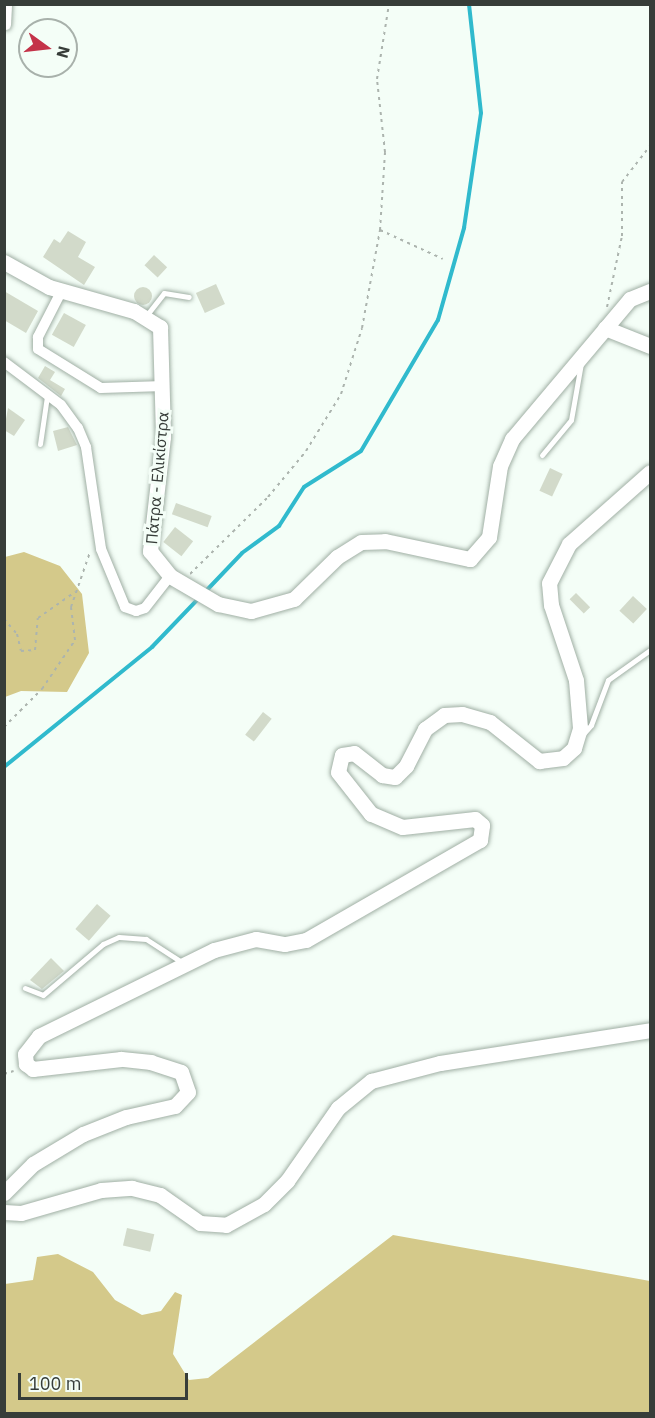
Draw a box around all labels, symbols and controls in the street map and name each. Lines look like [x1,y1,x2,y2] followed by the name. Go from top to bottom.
[18,18,78,78] north arrow
[52,44,75,60] text: N
[142,411,172,545] street label: Πάτρα - Ελικίστρα
[21,1361,190,1399] scale bar
[29,1372,81,1395] text: 100 m

